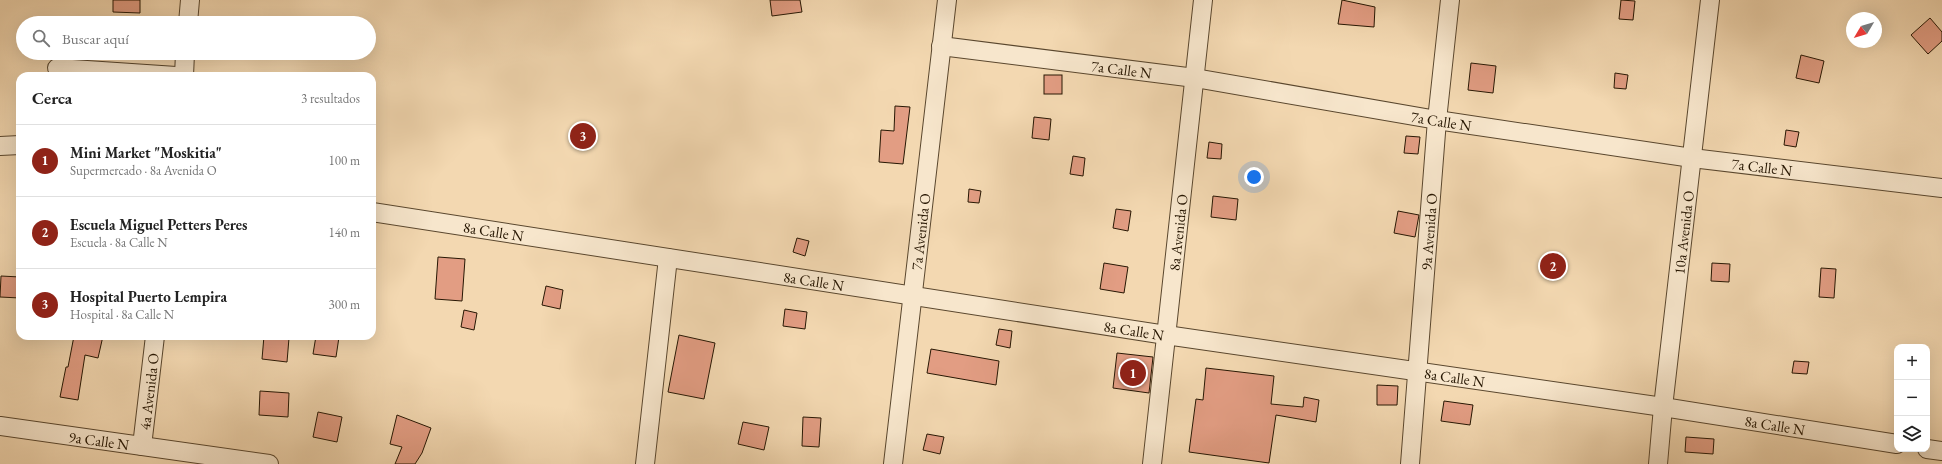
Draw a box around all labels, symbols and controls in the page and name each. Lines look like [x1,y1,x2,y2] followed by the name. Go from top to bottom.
[1846,12,1882,48] north arrow
[16,16,376,60] search box
[30,27,52,49] icon: search
[62,29,129,48] text: Buscar aquí
[1090,56,1153,82] street label: 7a Calle N
[32,87,72,109] text: Cerca
[301,90,360,107] text: 3 resultados
[1410,106,1473,135] street label: 7a Calle N
[570,121,596,151] pin: 3
[70,143,222,162] text: Mini Market "Moskitia"
[42,152,48,169] text: 1
[329,152,360,169] text: 100 m
[1731,153,1794,179] street label: 7a Calle N
[70,162,217,179] text: Supermercado · 8a Avenida O
[1244,167,1264,187] your location
[1669,189,1697,275] street label: 10a Avenida O
[906,192,934,271] street label: 7a Avenida O
[1416,192,1441,271] street label: 9a Avenida O
[1164,193,1191,272] street label: 8a Avenida O
[70,215,247,234] text: Escuela Miguel Petters Peres
[462,217,525,245] street label: 8a Calle N
[42,224,48,241] text: 2
[329,224,360,241] text: 140 m
[70,234,168,251] text: Escuela · 8a Calle N
[1540,251,1566,281] pin: 2
[782,266,845,294] street label: 8a Calle N
[70,287,227,306] text: Hospital Puerto Lempira
[42,296,48,313] text: 3
[329,296,360,313] text: 300 m
[70,306,174,323] text: Hospital · 8a Calle N
[1102,316,1166,344] street label: 8a Calle N
[1894,344,1930,452] map controls
[1894,344,1930,380] button: +
[134,352,162,431] street label: 4a Avenida O
[1120,358,1146,388] pin: 1
[1423,363,1486,391] street label: 8a Calle N
[1894,380,1930,416] button: −
[1743,411,1807,439] street label: 8a Calle N
[1894,416,1930,452] button: layers
[68,426,131,454] street label: 9a Calle N

